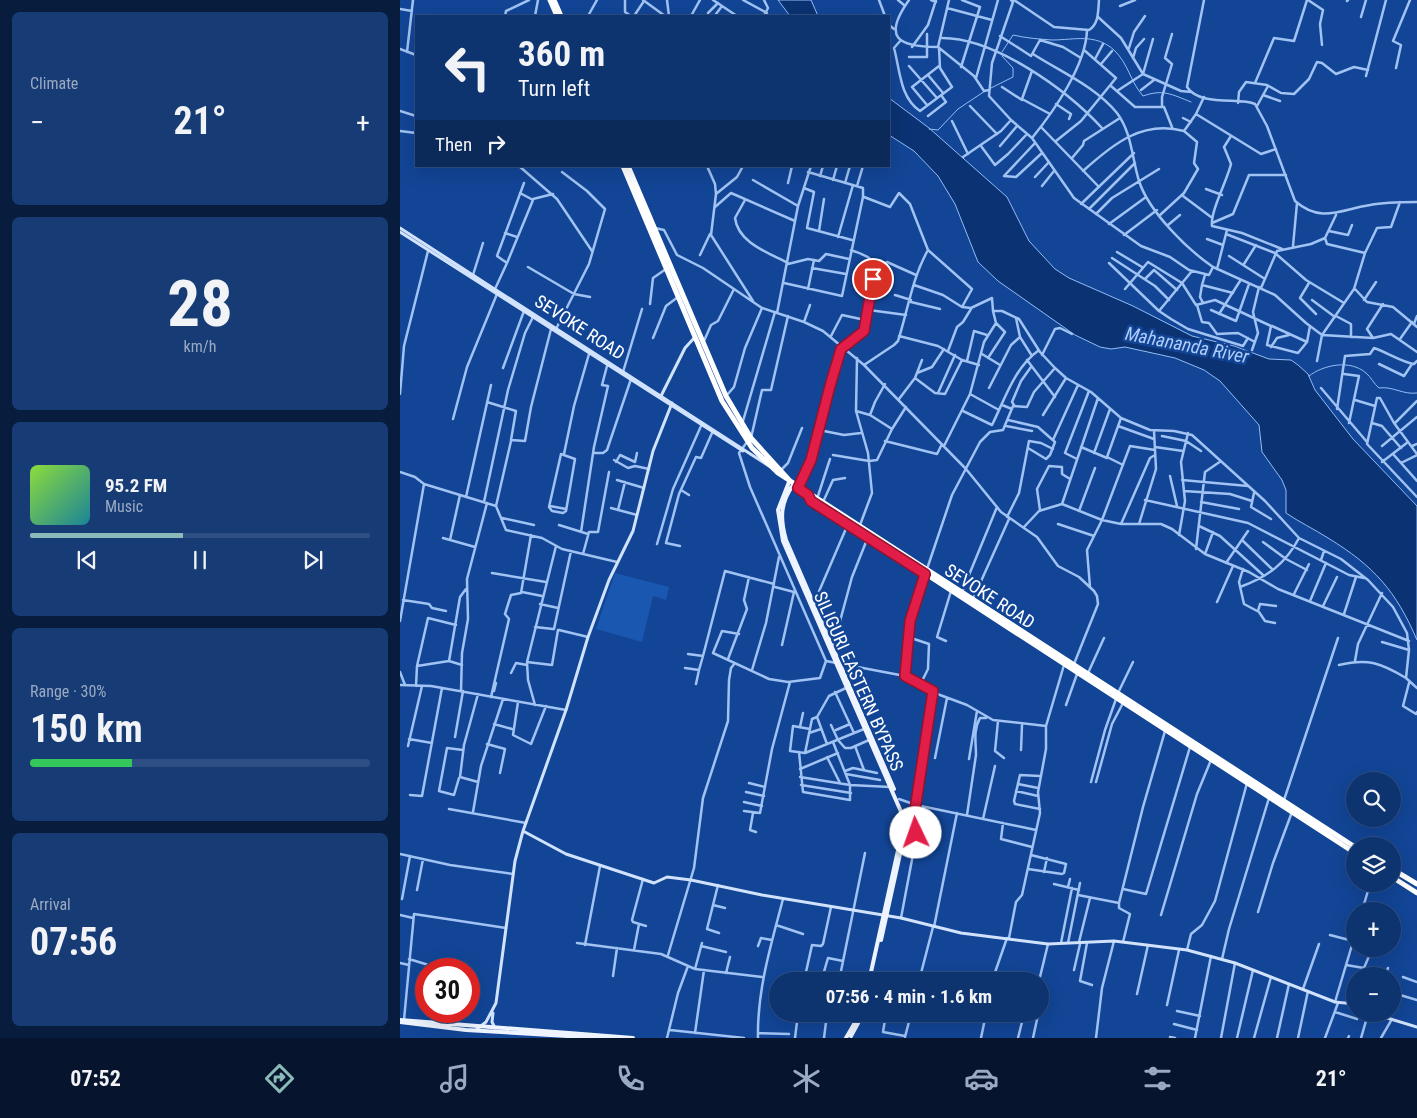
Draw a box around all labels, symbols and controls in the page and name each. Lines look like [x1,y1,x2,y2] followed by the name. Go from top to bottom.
[518,34,605,75] text: 360 m
[435,35,500,100] icon: left
[30,74,78,93] text: Climate
[518,76,590,101] text: Turn left
[173,99,227,143] text: 21°
[30,106,44,139] text: −
[356,106,370,139] text: +
[482,130,510,158] icon: right
[435,133,472,156] text: Then
[852,258,894,300] pin
[859,265,887,293] icon: arrive
[167,266,233,342] text: 28
[531,290,629,364] street label: SEVOKE ROAD
[1123,322,1251,368] water label: Mahananda River
[184,337,216,356] text: km/h
[105,474,167,497] text: 95.2 FM
[105,497,143,516] text: Music
[73,546,101,574] icon: previous
[186,546,214,574] icon: pause
[299,546,327,574] icon: next
[941,559,1039,633] street label: SEVOKE ROAD
[810,588,908,774] street label: SILIGURI EASTERN BYPASS
[30,682,106,701] text: Range · 30%
[30,707,143,751] text: 150 km
[1346,772,1401,1022] map controls
[1346,772,1401,827] button: search
[889,806,941,858] position arrow
[1346,837,1401,892] button: layers
[30,895,71,914] text: Arrival
[1346,902,1401,957] button: +
[30,920,117,964] text: 07:56
[415,958,480,1023] speed limit sign: 30
[1346,967,1401,1022] button: −
[826,985,992,1008] text: 07:56 · 4 min · 1.6 km
[262,1061,297,1096] icon: directions
[437,1061,472,1096] icon: music
[613,1061,648,1096] icon: phone
[789,1061,824,1096] icon: climate
[964,1061,999,1096] icon: car
[1140,1061,1175,1096] icon: filters
[70,1066,121,1091] text: 07:52
[1316,1066,1347,1091] text: 21°

